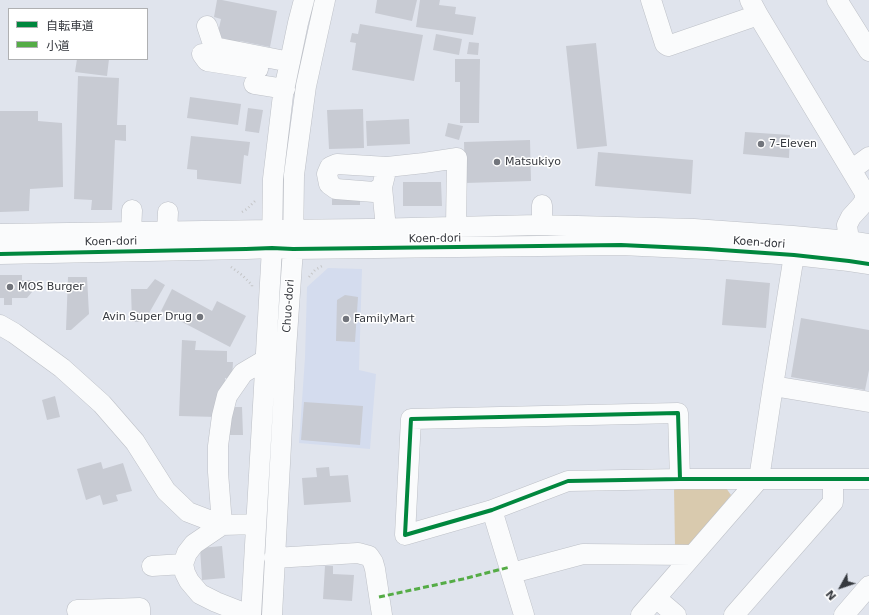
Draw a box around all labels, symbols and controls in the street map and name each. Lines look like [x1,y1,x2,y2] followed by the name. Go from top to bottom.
[8,8,148,60] legend
[46,19,94,33] text: 自転車道
[46,39,70,53] text: 小道
[769,137,817,151] place label: 7-Eleven
[756,139,766,149] marker: 7-Eleven
[505,155,561,169] place label: Matsukiyo
[492,157,502,167] marker: Matsukiyo
[409,232,461,246] street label: Koen-dori
[85,235,137,249] street label: Koen-dori
[732,235,786,251] street label: Koen-dori
[281,279,297,333] street label: Chuo-dori
[18,280,84,294] place label: MOS Burger
[5,282,15,292] marker: MOS Burger
[102,310,192,324] place label: Avin Super Drug
[195,312,205,322] marker: Avin Super Drug
[354,312,414,326] place label: FamilyMart
[341,314,351,324] marker: FamilyMart
[821,567,861,607] north arrow
[823,587,839,603] text: N

